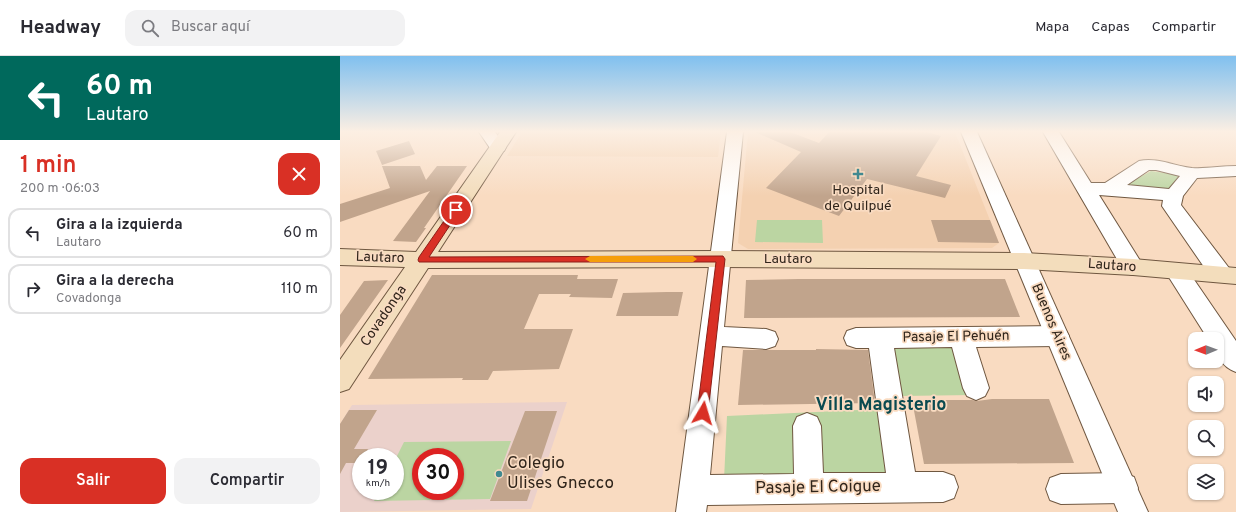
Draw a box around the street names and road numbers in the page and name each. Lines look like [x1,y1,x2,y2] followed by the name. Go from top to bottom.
[355,249,405,267] street label: Lautaro
[764,251,813,268] street label: Lautaro
[1087,256,1137,276] street label: Lautaro
[1027,281,1075,363] street label: Buenos Aires
[357,282,411,350] street label: Covadonga
[902,328,1010,346] street label: Pasaje El Pehuén
[755,476,881,500] street label: Pasaje El Coigue

